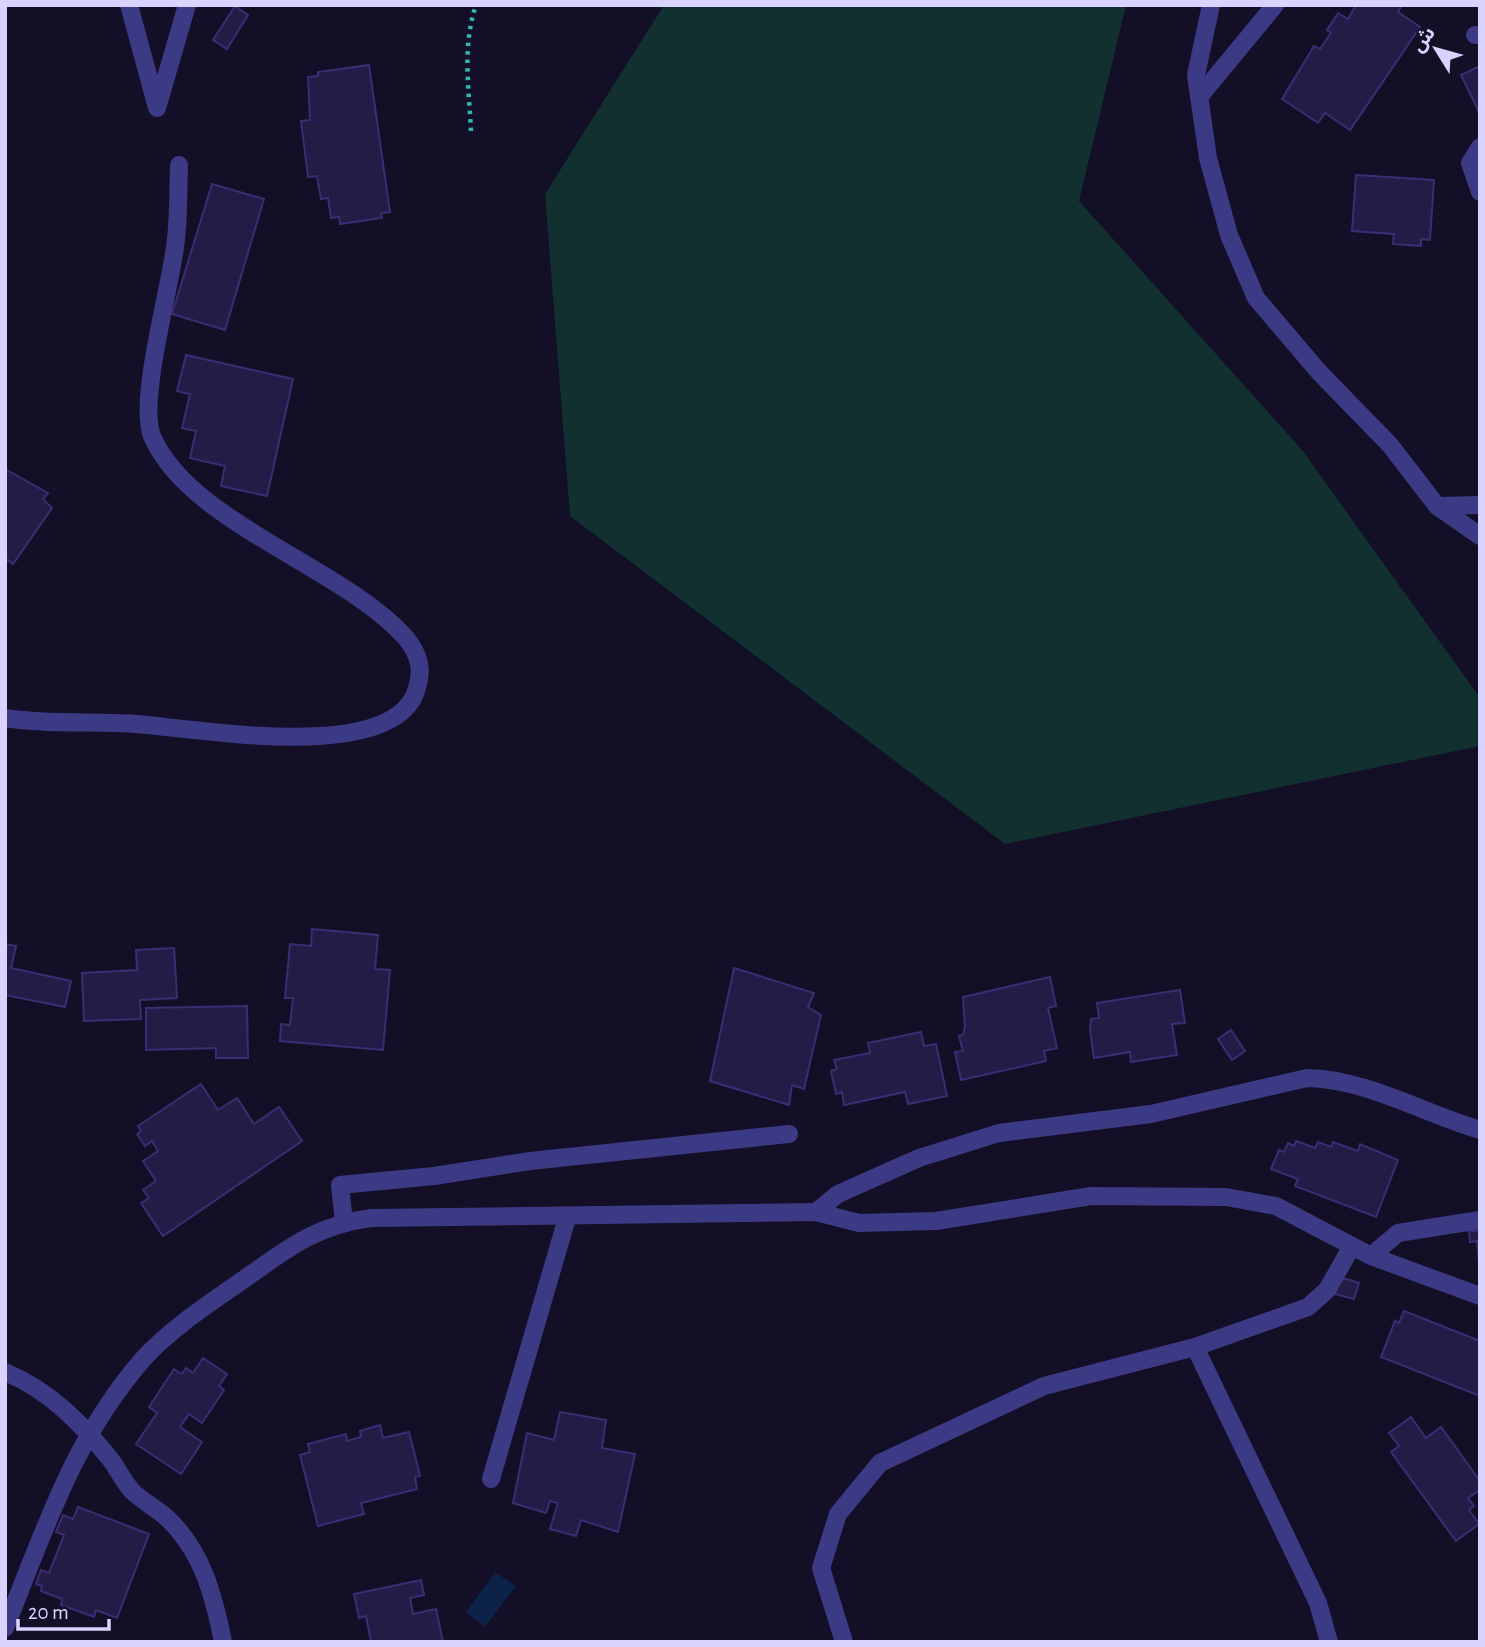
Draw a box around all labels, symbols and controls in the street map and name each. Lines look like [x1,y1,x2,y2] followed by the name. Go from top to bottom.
[1401,14,1471,84] north arrow
[1408,24,1439,56] text: ش
[18,1588,108,1632] scale bar
[28,1602,69,1623] text: 20 m

